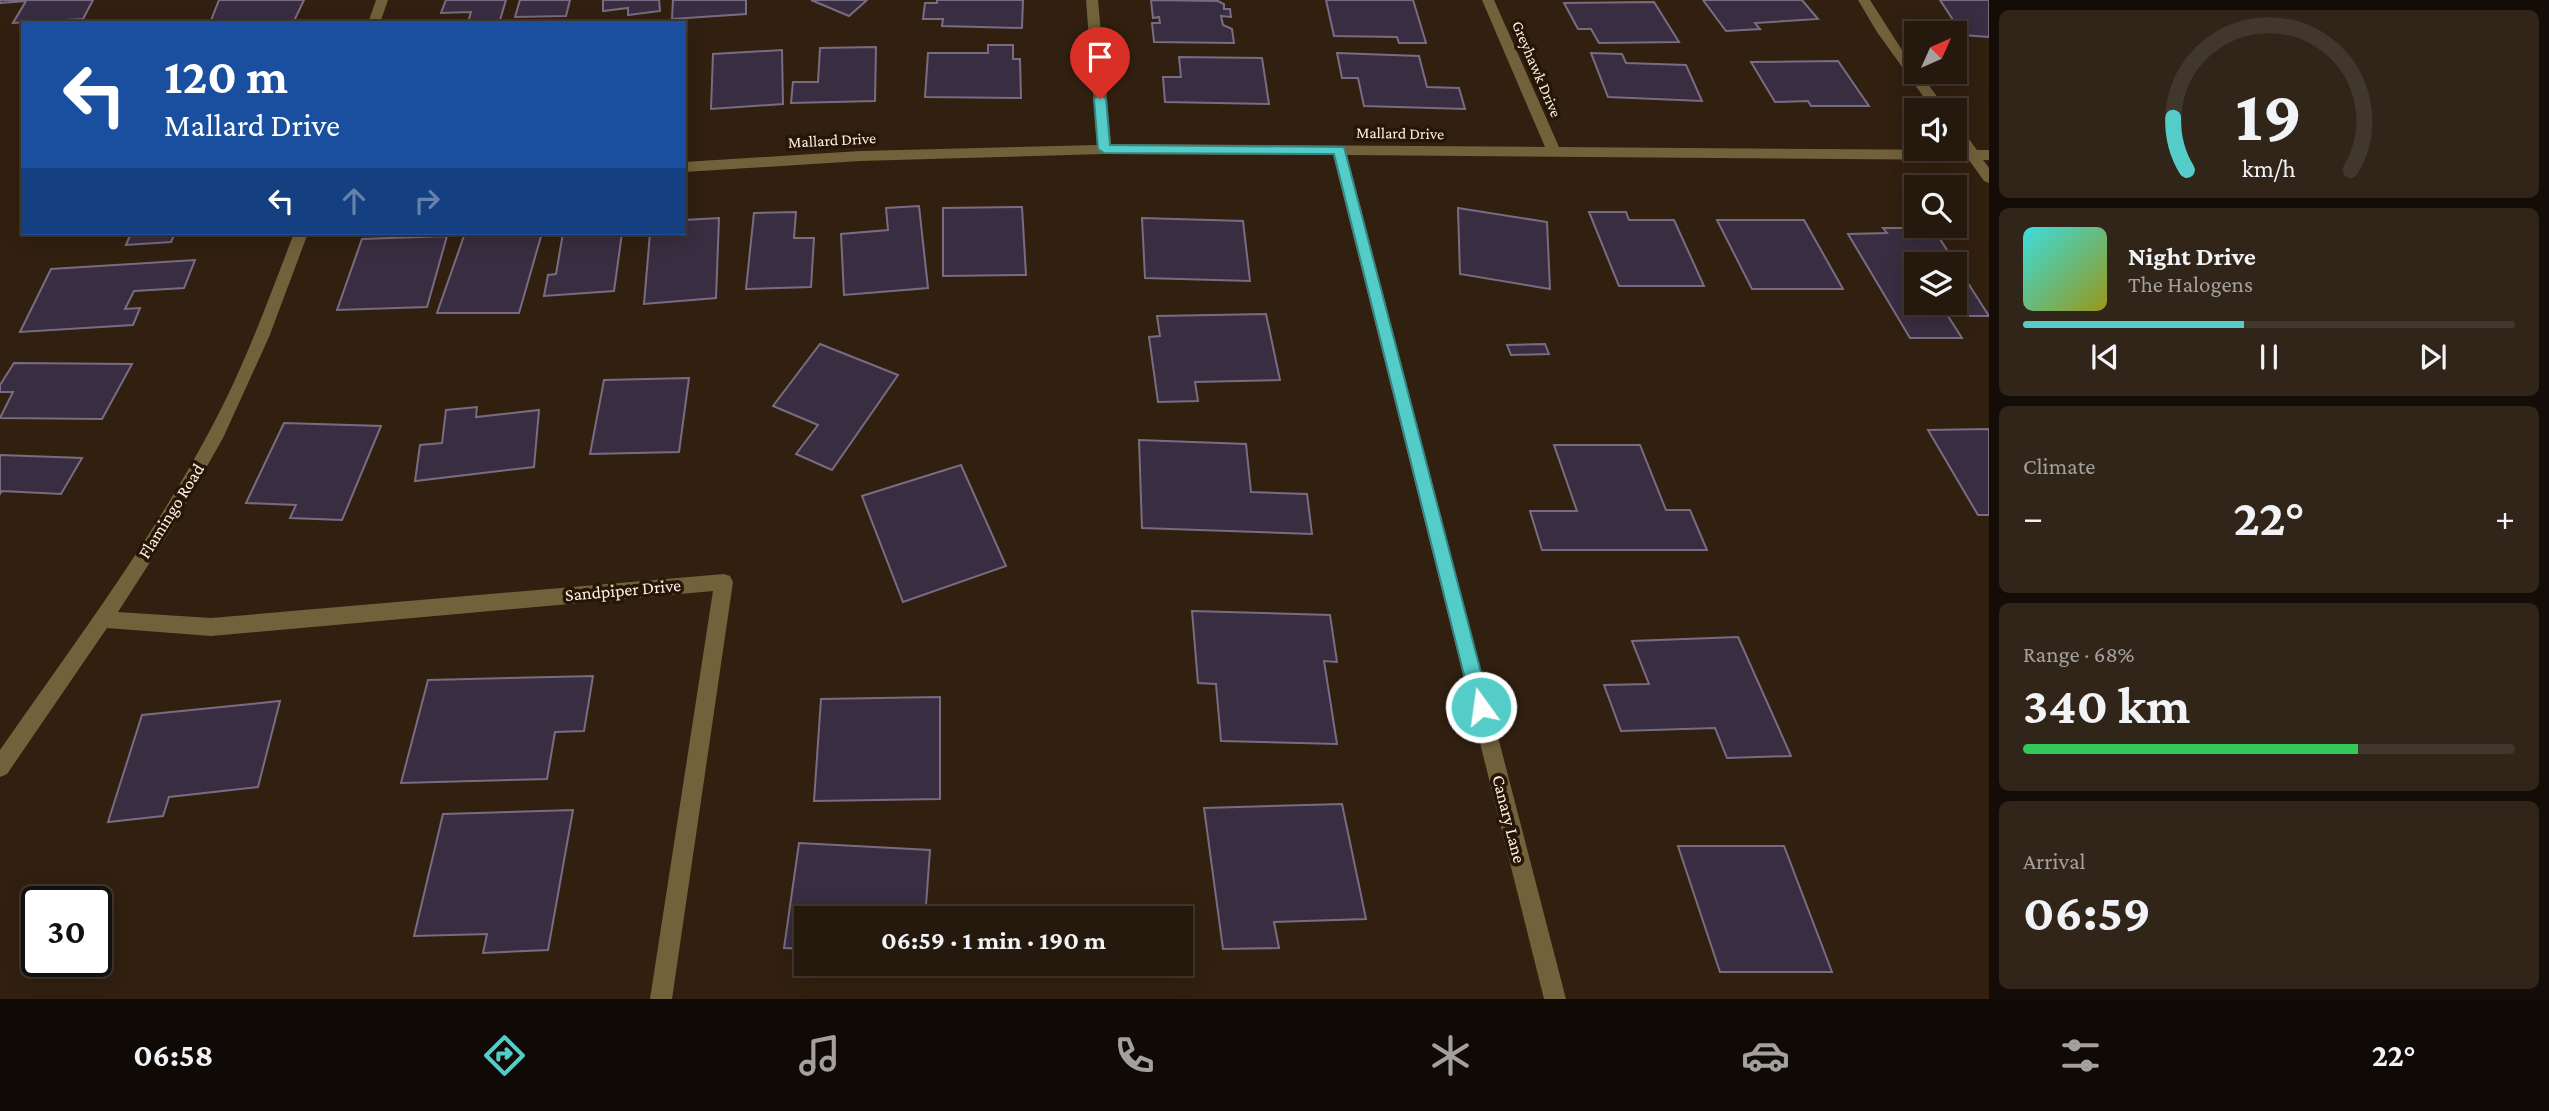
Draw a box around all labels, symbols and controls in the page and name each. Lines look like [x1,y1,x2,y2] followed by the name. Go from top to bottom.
[1508,18,1565,120] street label: Greyhawk Drive
[1904,21,1967,84] north arrow
[1904,21,1967,315] map controls
[1070,27,1130,99] pin
[1081,38,1119,76] icon: arrive
[49,49,140,140] icon: left
[164,49,288,104] text: 120 m
[2236,75,2302,156] text: 19
[1904,98,1967,161] button: sound
[164,107,340,143] text: Mallard Drive
[1356,124,1444,142] street label: Mallard Drive
[788,129,876,151] street label: Mallard Drive
[2242,155,2296,182] text: km/h
[1904,175,1967,238] button: search
[262,182,300,220] icon: left
[335,182,373,220] icon: ahead
[408,182,446,220] icon: right
[2128,242,2256,271] text: Night Drive
[1904,252,1967,315] button: layers
[2128,271,2253,297] text: The Halogens
[2086,338,2124,376] icon: previous
[2250,338,2288,376] icon: pause
[2414,338,2452,376] icon: next
[2023,453,2095,479] text: Climate
[134,459,208,562] street label: Flamingo Road
[2233,488,2305,546] text: 22°
[2023,496,2043,538] text: −
[2495,496,2515,538] text: +
[564,575,682,605] street label: Sandpiper Drive
[2023,641,2135,667] text: Range · 68%
[1444,670,1518,744] position arrow
[2023,676,2190,734] text: 340 km
[1488,773,1530,865] street label: Canary Lane
[2023,848,2086,874] text: Arrival
[2023,883,2151,941] text: 06:59
[21,886,112,977] speed limit sign: 30
[881,926,1106,955] text: 06:59 · 1 min · 190 m
[480,1031,529,1080] icon: directions
[795,1031,844,1080] icon: music
[1110,1031,1159,1080] icon: phone
[1426,1031,1475,1080] icon: climate
[1741,1031,1790,1080] icon: car
[2056,1031,2105,1080] icon: filters
[133,1037,213,1073] text: 06:58
[2372,1037,2416,1073] text: 22°

